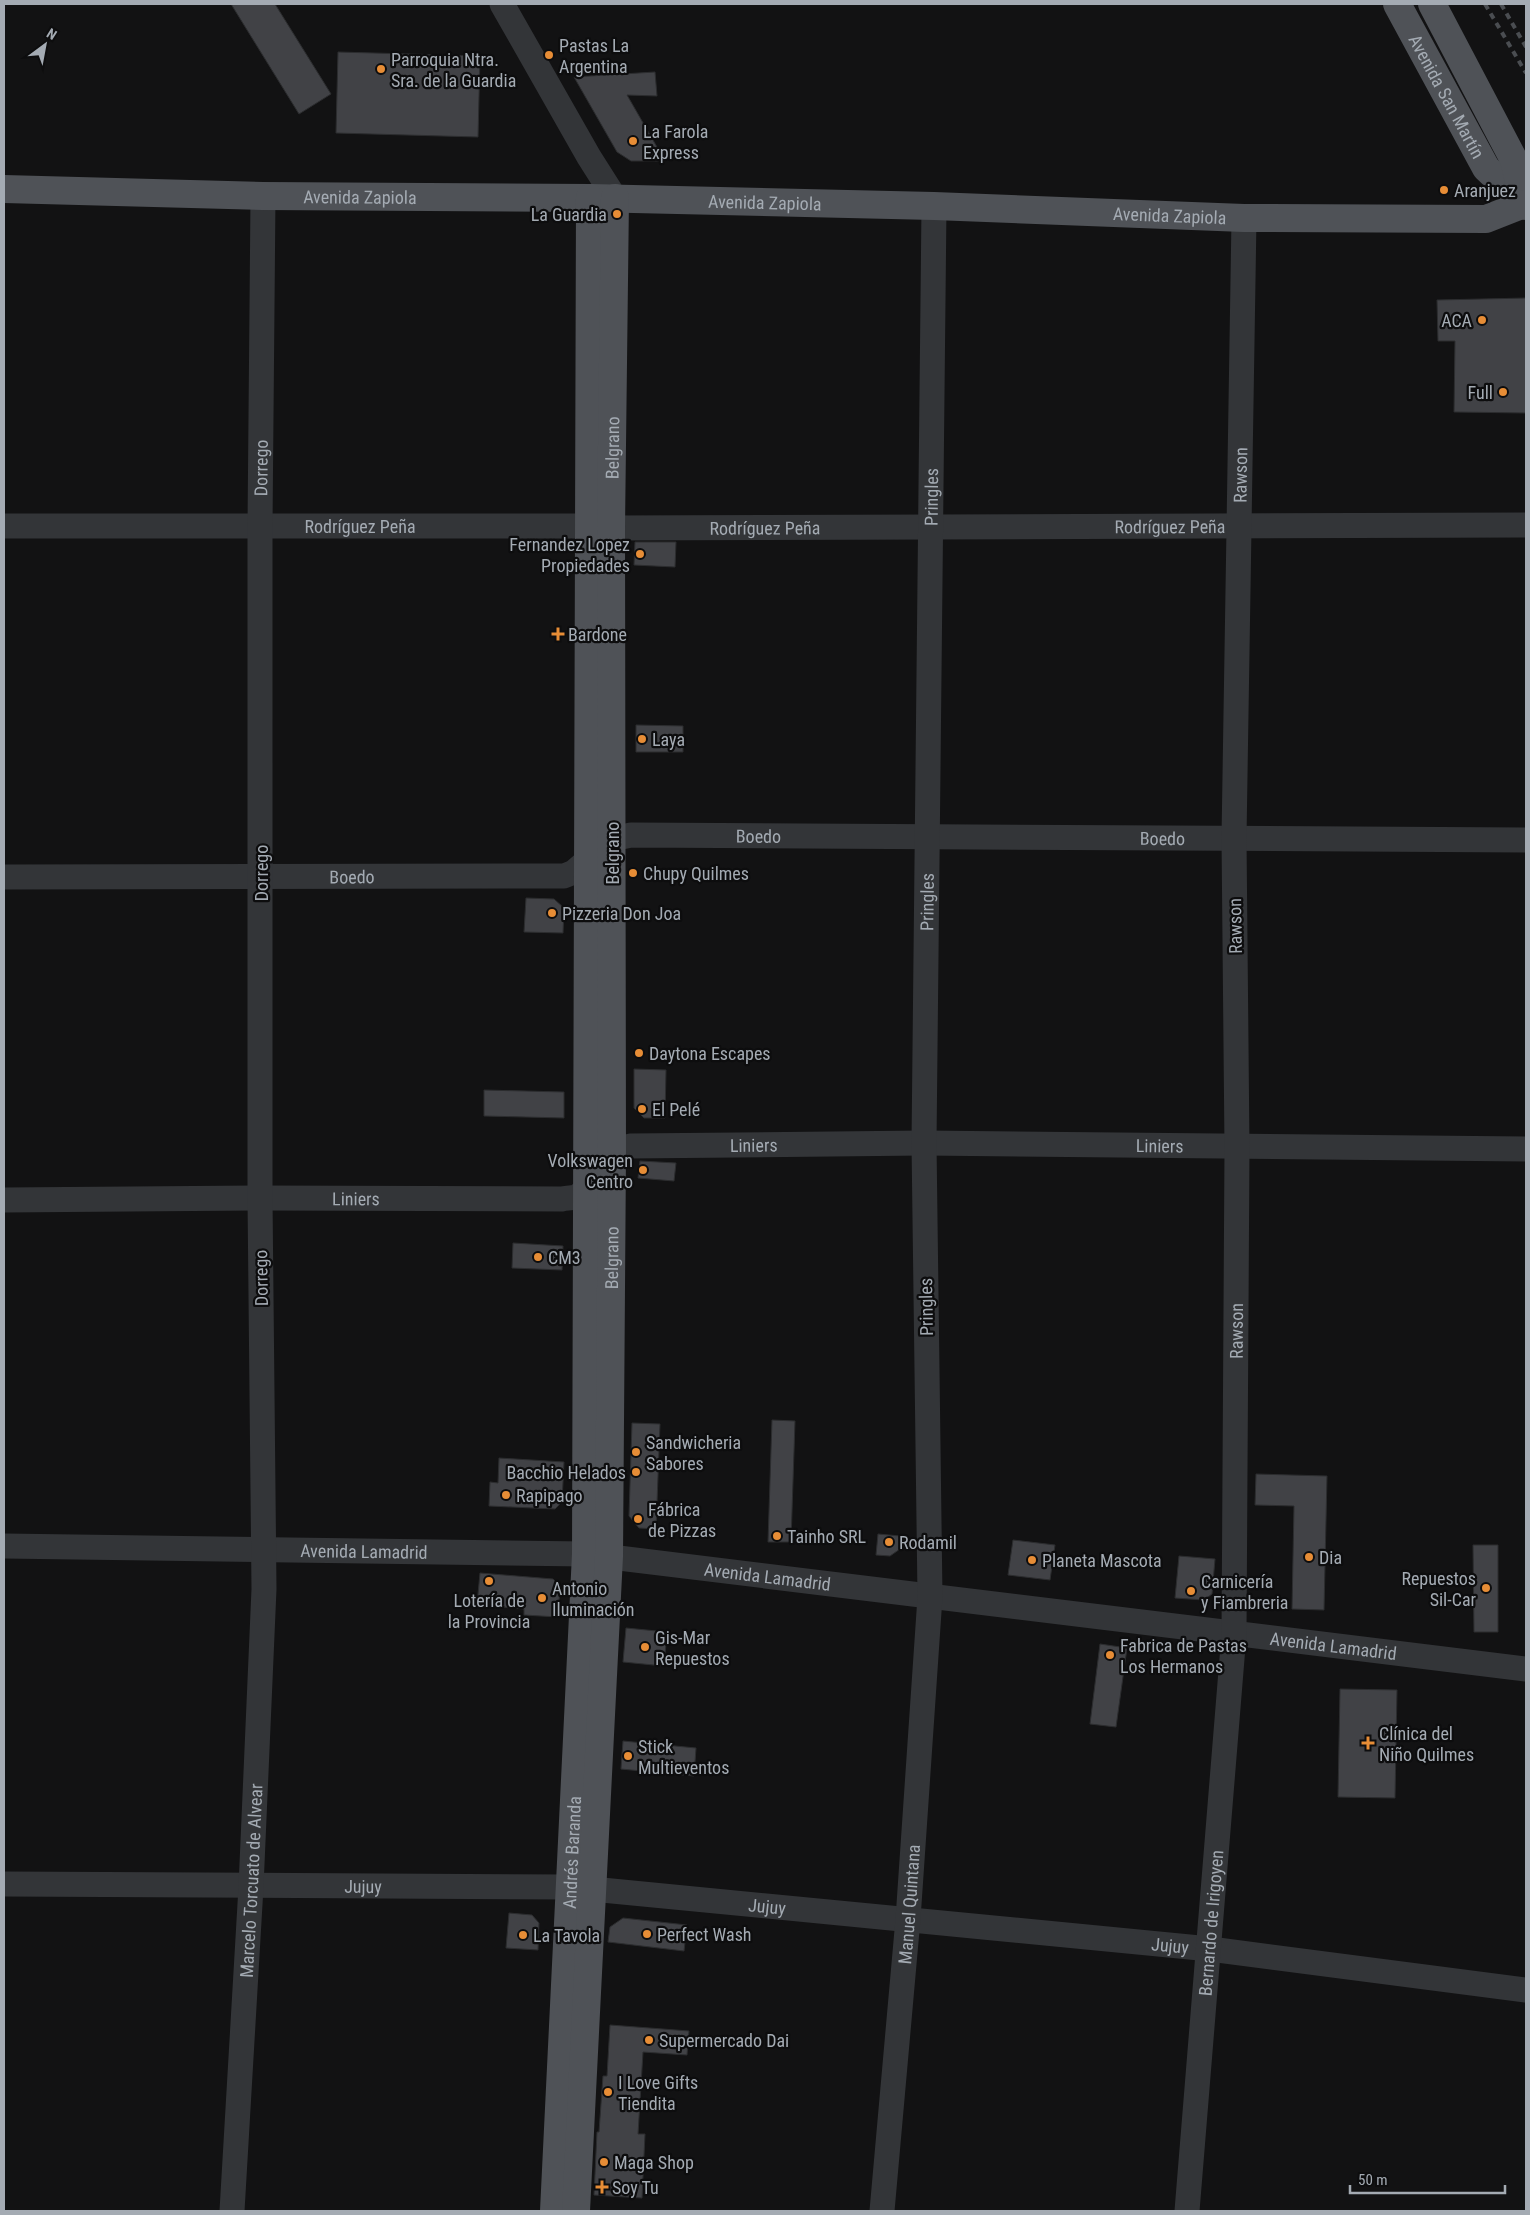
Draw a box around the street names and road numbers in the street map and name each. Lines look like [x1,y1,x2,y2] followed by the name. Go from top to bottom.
[1405,31,1489,162] street label: Avenida San Martín
[303,186,417,207] street label: Avenida Zapiola
[708,190,822,214] street label: Avenida Zapiola
[1113,202,1227,228] street label: Avenida Zapiola
[601,416,623,479] street label: Belgrano
[250,440,271,496] street label: Dorrego
[1229,447,1251,503] street label: Rawson
[920,468,942,526] street label: Pringles
[1114,515,1225,537] street label: Rodríguez Peña
[304,516,416,537] street label: Rodríguez Peña
[709,517,820,538] street label: Rodríguez Peña
[602,822,623,884] street label: Belgrano
[736,825,781,846] street label: Boedo
[1140,827,1185,849] street label: Boedo
[251,845,272,901] street label: Dorrego
[329,866,375,887] street label: Boedo
[916,873,937,931] street label: Pringles
[1224,898,1246,954] street label: Rawson
[730,1134,778,1155] street label: Liniers
[1136,1135,1184,1156] street label: Liniers
[332,1188,380,1209] street label: Liniers
[600,1226,622,1289] street label: Belgrano
[250,1250,272,1306] street label: Dorrego
[915,1278,937,1336] street label: Pringles
[1225,1303,1247,1359] street label: Rawson
[300,1540,428,1562] street label: Avenida Lamadrid
[703,1558,832,1594] street label: Avenida Lamadrid
[1269,1627,1398,1664] street label: Avenida Lamadrid
[235,1783,266,1978] street label: Marcelo Torcuato de Alvear
[558,1796,585,1909] street label: Andrés Baranda
[894,1844,924,1965] street label: Manuel Quintana
[1194,1849,1227,1997] street label: Bernardo de Irigoyen
[344,1875,382,1897] street label: Jujuy
[747,1894,787,1918] street label: Jujuy
[1150,1933,1190,1957] street label: Jujuy

